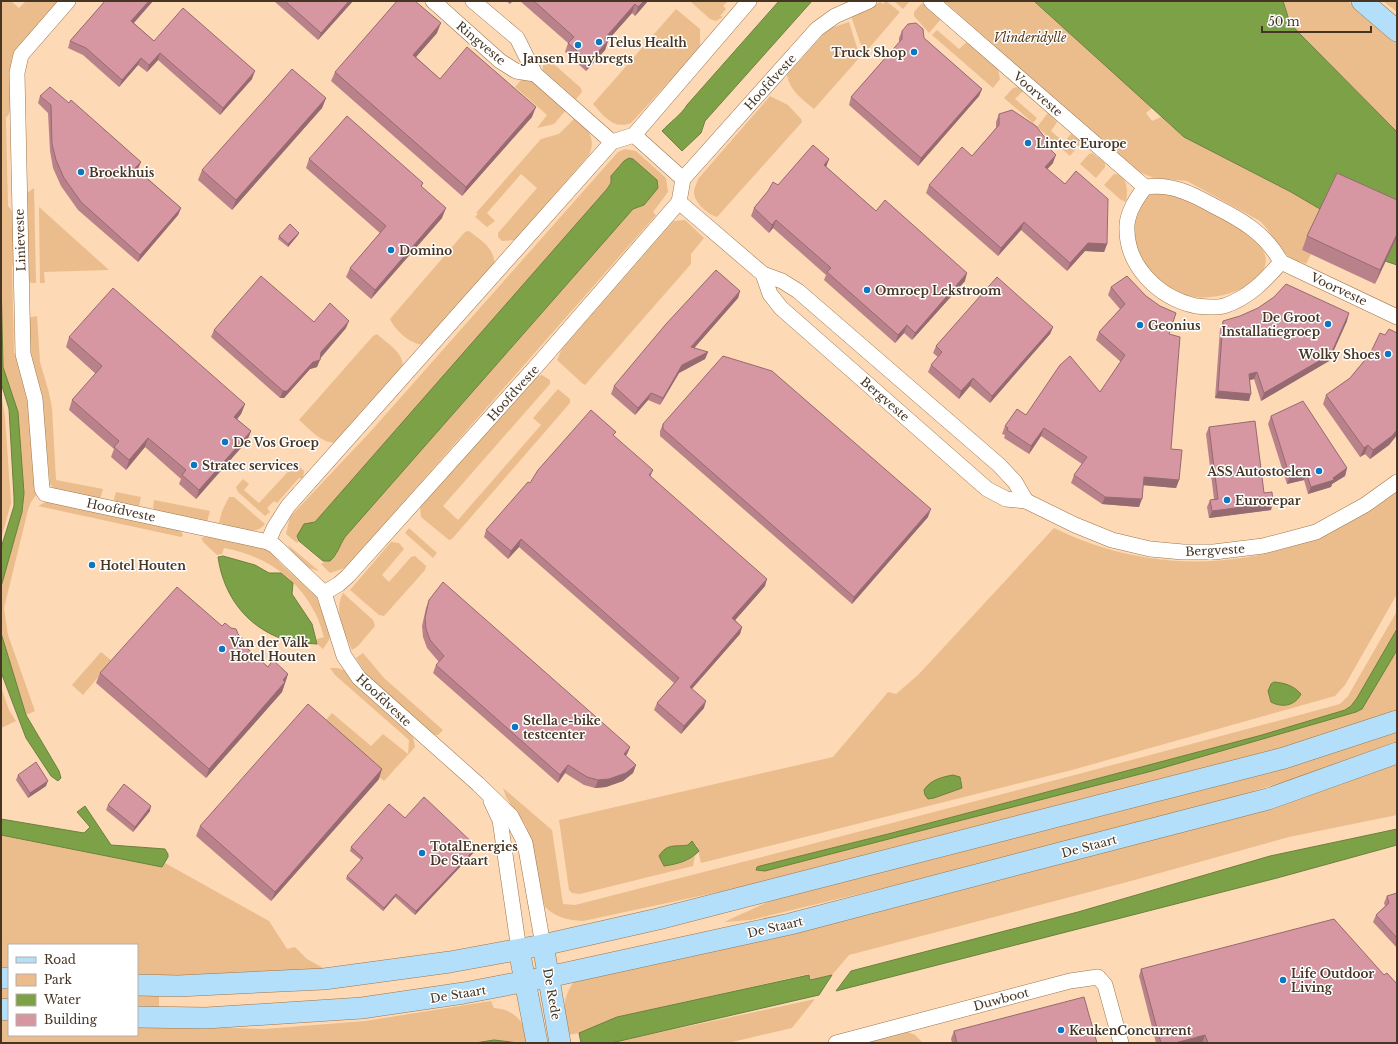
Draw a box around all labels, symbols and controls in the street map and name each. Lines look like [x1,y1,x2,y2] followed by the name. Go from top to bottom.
[1262,8,1371,34] scale bar
[1268,14,1300,29] text: 50 m
[453,18,509,68] street label: Ringveste
[994,30,1067,45] park label: Vlinderidylle
[607,35,687,50] place label: Telus Health
[594,37,604,47] marker: Telus Health
[573,40,583,50] marker: Jansen Huybregts
[831,45,906,60] place label: Truck Shop
[909,47,919,57] marker: Truck Shop
[520,51,634,66] place label: Jansen Huybregts
[741,51,799,113] street label: Hoofdveste
[1009,68,1066,120] street label: Voorveste
[1036,136,1127,151] place label: Lintec Europe
[1023,138,1033,148] marker: Lintec Europe
[89,165,155,180] place label: Broekhuis
[76,167,86,177] marker: Broekhuis
[11,208,29,272] street label: Linieveste
[399,243,452,258] place label: Domino
[386,245,396,255] marker: Domino
[1307,269,1370,309] street label: Voorveste
[875,283,1002,298] place label: Omroep Lekstroom
[862,285,872,295] marker: Omroep Lekstroom
[1221,310,1320,339] place label: De Groot Installatiegroep
[1148,318,1201,333] place label: Geonius
[1323,319,1333,329] marker: De Groot Installatiegroep
[1135,320,1145,330] marker: Geonius
[1297,347,1380,362] place label: Wolky Shoes
[1383,349,1393,359] marker: Wolky Shoes
[484,362,542,424] street label: Hoofdveste
[858,374,913,424] street label: Bergveste
[233,435,319,450] place label: De Vos Groep
[220,437,230,447] marker: De Vos Groep
[202,458,299,473] place label: Stratec services
[189,460,199,470] marker: Stratec services
[1206,464,1311,479] place label: ASS Autostoelen
[1314,466,1324,476] marker: ASS Autostoelen
[1235,493,1301,508] place label: Eurorepar
[85,495,157,525] street label: Hoofdveste
[1222,495,1232,505] marker: Eurorepar
[1185,541,1245,559] street label: Bergveste
[100,558,186,573] place label: Hotel Houten
[87,560,97,570] marker: Hotel Houten
[229,635,316,664] place label: Van der Valk Hotel Houten
[217,644,227,654] marker: Van der Valk Hotel Houten
[353,671,415,729] street label: Hoofdveste
[523,713,601,742] place label: Stella e-bike testcenter
[510,722,520,732] marker: Stella e-bike testcenter
[1060,831,1119,861] street label: De Staart
[430,839,518,868] place label: TotalEnergies De Staart
[417,848,427,858] marker: TotalEnergies De Staart
[746,913,805,941] street label: De Staart
[8,944,138,1036] legend
[44,952,76,967] text: Road
[1291,966,1374,995] place label: Life Outdoor Living
[540,967,564,1021] street label: De Rede
[44,972,72,987] text: Park
[1278,975,1288,985] marker: Life Outdoor Living
[429,982,488,1006] street label: De Staart
[972,984,1031,1014] street label: Duwboot
[43,992,81,1007] text: Water
[44,1012,98,1027] text: Building
[1069,1023,1192,1038] place label: KeukenConcurrent
[1056,1025,1066,1035] marker: KeukenConcurrent

